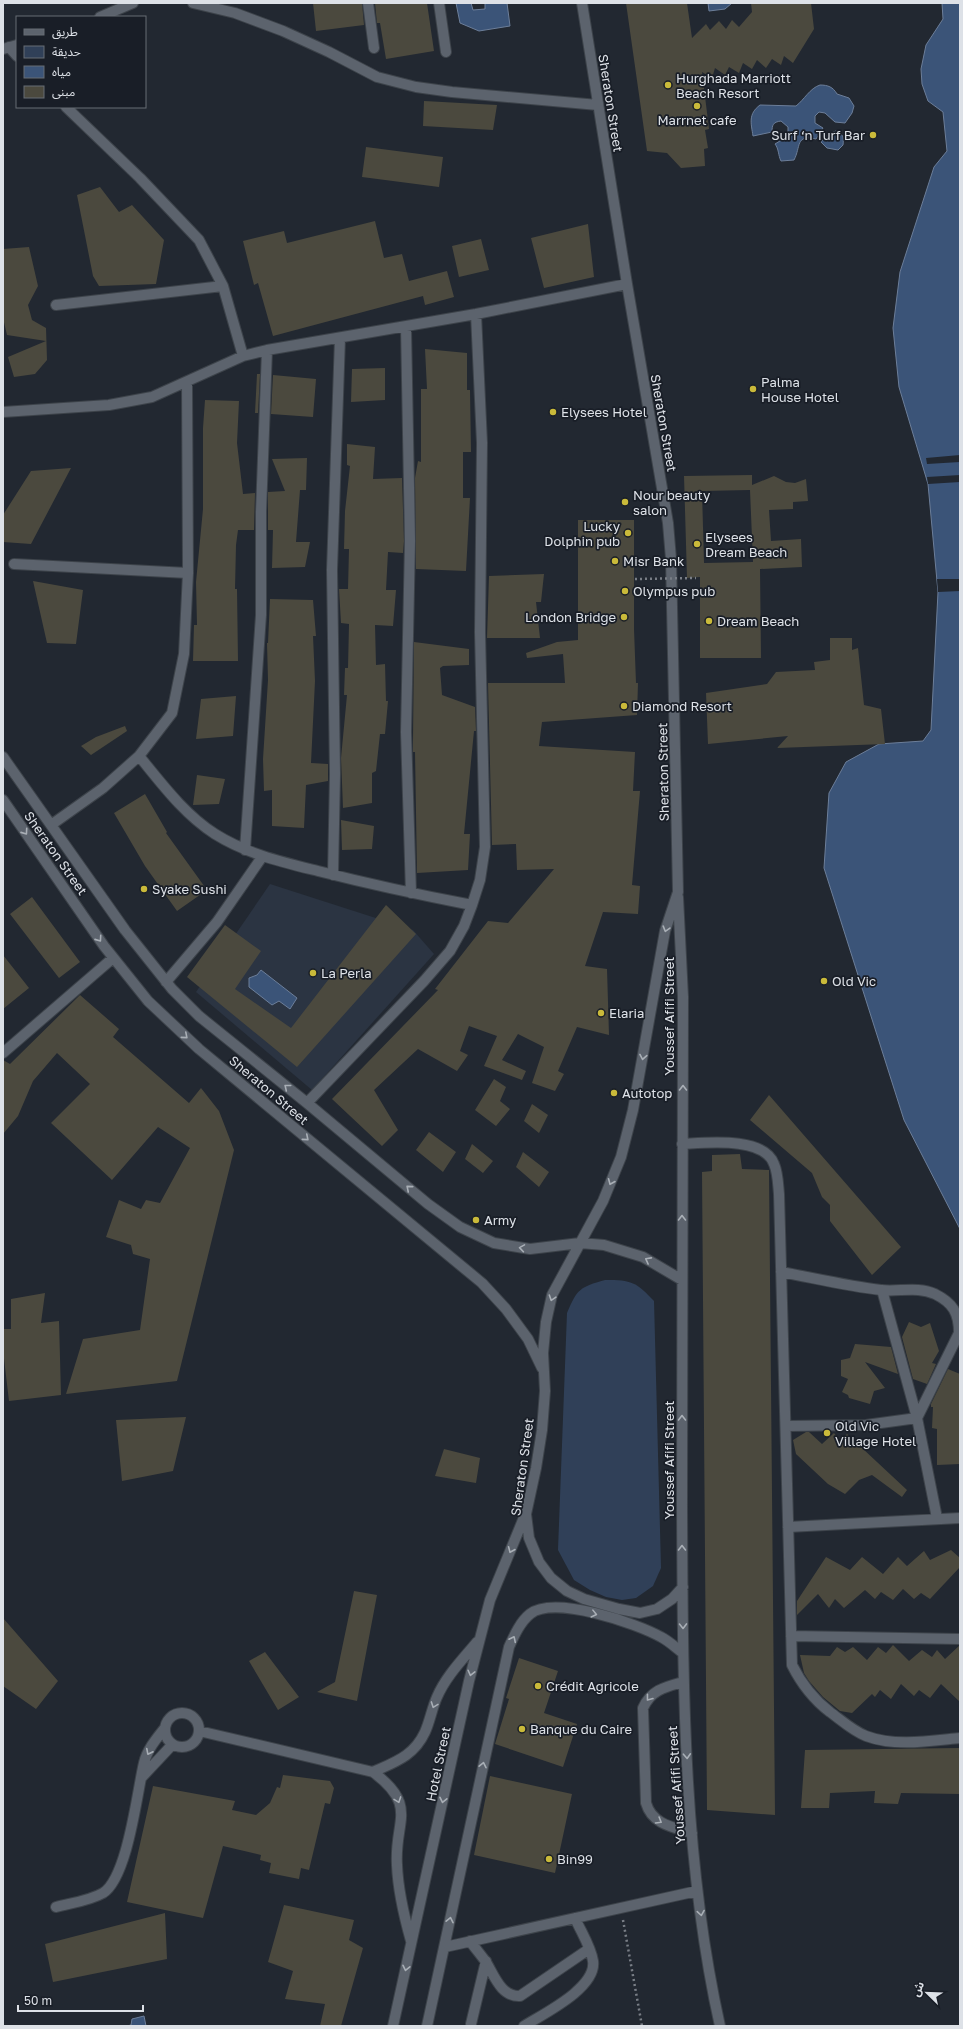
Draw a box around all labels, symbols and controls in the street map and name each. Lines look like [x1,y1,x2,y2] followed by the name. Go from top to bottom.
[16,16,146,108] legend
[52,24,78,40] text: طريق
[52,44,81,59] text: حديقة
[595,53,627,153] street label: Sheraton Street
[52,64,71,79] text: مياه
[676,70,791,101] place label: Hurghada Marriott Beach Resort
[663,80,673,90] marker: Hurghada Marriott Beach Resort
[52,84,75,99] text: مبنى
[692,101,702,111] marker: Marrnet cafe
[657,112,737,128] place label: Marrnet cafe
[771,127,865,143] place label: Surf ‘n Turf Bar
[868,130,878,140] marker: Surf ‘n Turf Bar
[648,373,680,473] street label: Sheraton Street
[761,374,839,405] place label: Palma House Hotel
[748,384,758,394] marker: Palma House Hotel
[561,404,647,420] place label: Elysees Hotel
[548,407,558,417] marker: Elysees Hotel
[633,487,711,518] place label: Nour beauty salon
[620,497,630,507] marker: Nour beauty salon
[544,518,621,549] place label: Lucky Dolphin pub
[623,528,633,538] marker: Lucky Dolphin pub
[705,529,787,560] place label: Elysees Dream Beach
[692,539,702,549] marker: Elysees Dream Beach
[623,553,685,569] place label: Misr Bank
[610,556,620,566] marker: Misr Bank
[633,583,715,599] place label: Olympus pub
[620,586,630,596] marker: Olympus pub
[525,609,616,625] place label: London Bridge
[619,612,629,622] marker: London Bridge
[717,613,799,629] place label: Dream Beach
[704,616,714,626] marker: Dream Beach
[632,698,732,714] place label: Diamond Resort
[619,701,629,711] marker: Diamond Resort
[654,722,672,822] street label: Sheraton Street
[21,808,91,898] street label: Sheraton Street
[20,828,28,835] one-way arrow
[152,881,227,897] place label: Syake Sushi
[139,884,149,894] marker: Syake Sushi
[662,925,671,932] one-way arrow
[94,935,102,942] one-way arrow
[661,957,677,1075] street label: Youssef Afifi Street
[321,965,372,981] place label: La Perla
[308,968,318,978] marker: La Perla
[832,973,876,989] place label: Old Vic
[819,976,829,986] marker: Old Vic
[609,1005,644,1021] place label: Elaria
[596,1008,606,1018] marker: Elaria
[180,1032,188,1039] one-way arrow
[226,1052,312,1128] street label: Sheraton Street
[639,1054,648,1060] one-way arrow
[285,1085,292,1092] one-way arrow
[622,1085,672,1101] place label: Autotop
[679,1085,687,1091] one-way arrow
[609,1088,619,1098] marker: Autotop
[301,1133,309,1140] one-way arrow
[607,1179,615,1186] one-way arrow
[406,1186,413,1193] one-way arrow
[484,1212,517,1228] place label: Army
[471,1215,481,1225] marker: Army
[678,1215,686,1221] one-way arrow
[519,1244,525,1253] one-way arrow
[645,1257,652,1265] one-way arrow
[548,1294,557,1301] one-way arrow
[661,1401,677,1519] street label: Youssef Afifi Street
[678,1415,686,1421] one-way arrow
[507,1417,537,1517] street label: Sheraton Street
[835,1418,916,1449] place label: Old Vic Village Hotel
[822,1428,832,1438] marker: Old Vic Village Hotel
[508,1545,516,1553] one-way arrow
[678,1545,687,1551] one-way arrow
[591,1609,598,1618] one-way arrow
[679,1623,687,1629] one-way arrow
[508,1635,516,1643] one-way arrow
[467,1669,476,1676] one-way arrow
[546,1678,639,1694] place label: Crédit Agricole
[533,1681,543,1691] marker: Crédit Agricole
[647,1694,654,1701] one-way arrow
[431,1701,439,1708] one-way arrow
[530,1721,632,1737] place label: Banque du Caire
[517,1724,527,1734] marker: Banque du Caire
[422,1725,454,1803] street label: Hotel Street
[664,1725,688,1845] street label: Youssef Afifi Street
[146,1747,154,1755] one-way arrow
[683,1753,692,1759] one-way arrow
[479,1762,487,1768] one-way arrow
[439,1796,448,1803] one-way arrow
[393,1797,401,1804] one-way arrow
[655,1816,662,1823] one-way arrow
[557,1851,593,1867] place label: Bin99
[544,1854,554,1864] marker: Bin99
[696,1910,705,1916] one-way arrow
[446,1916,454,1923] one-way arrow
[403,1965,411,1971] one-way arrow
[907,1973,947,2013] north arrow
[908,1979,927,1999] text: ش
[18,1987,143,2013] scale bar
[24,1993,52,2008] text: 50 m

